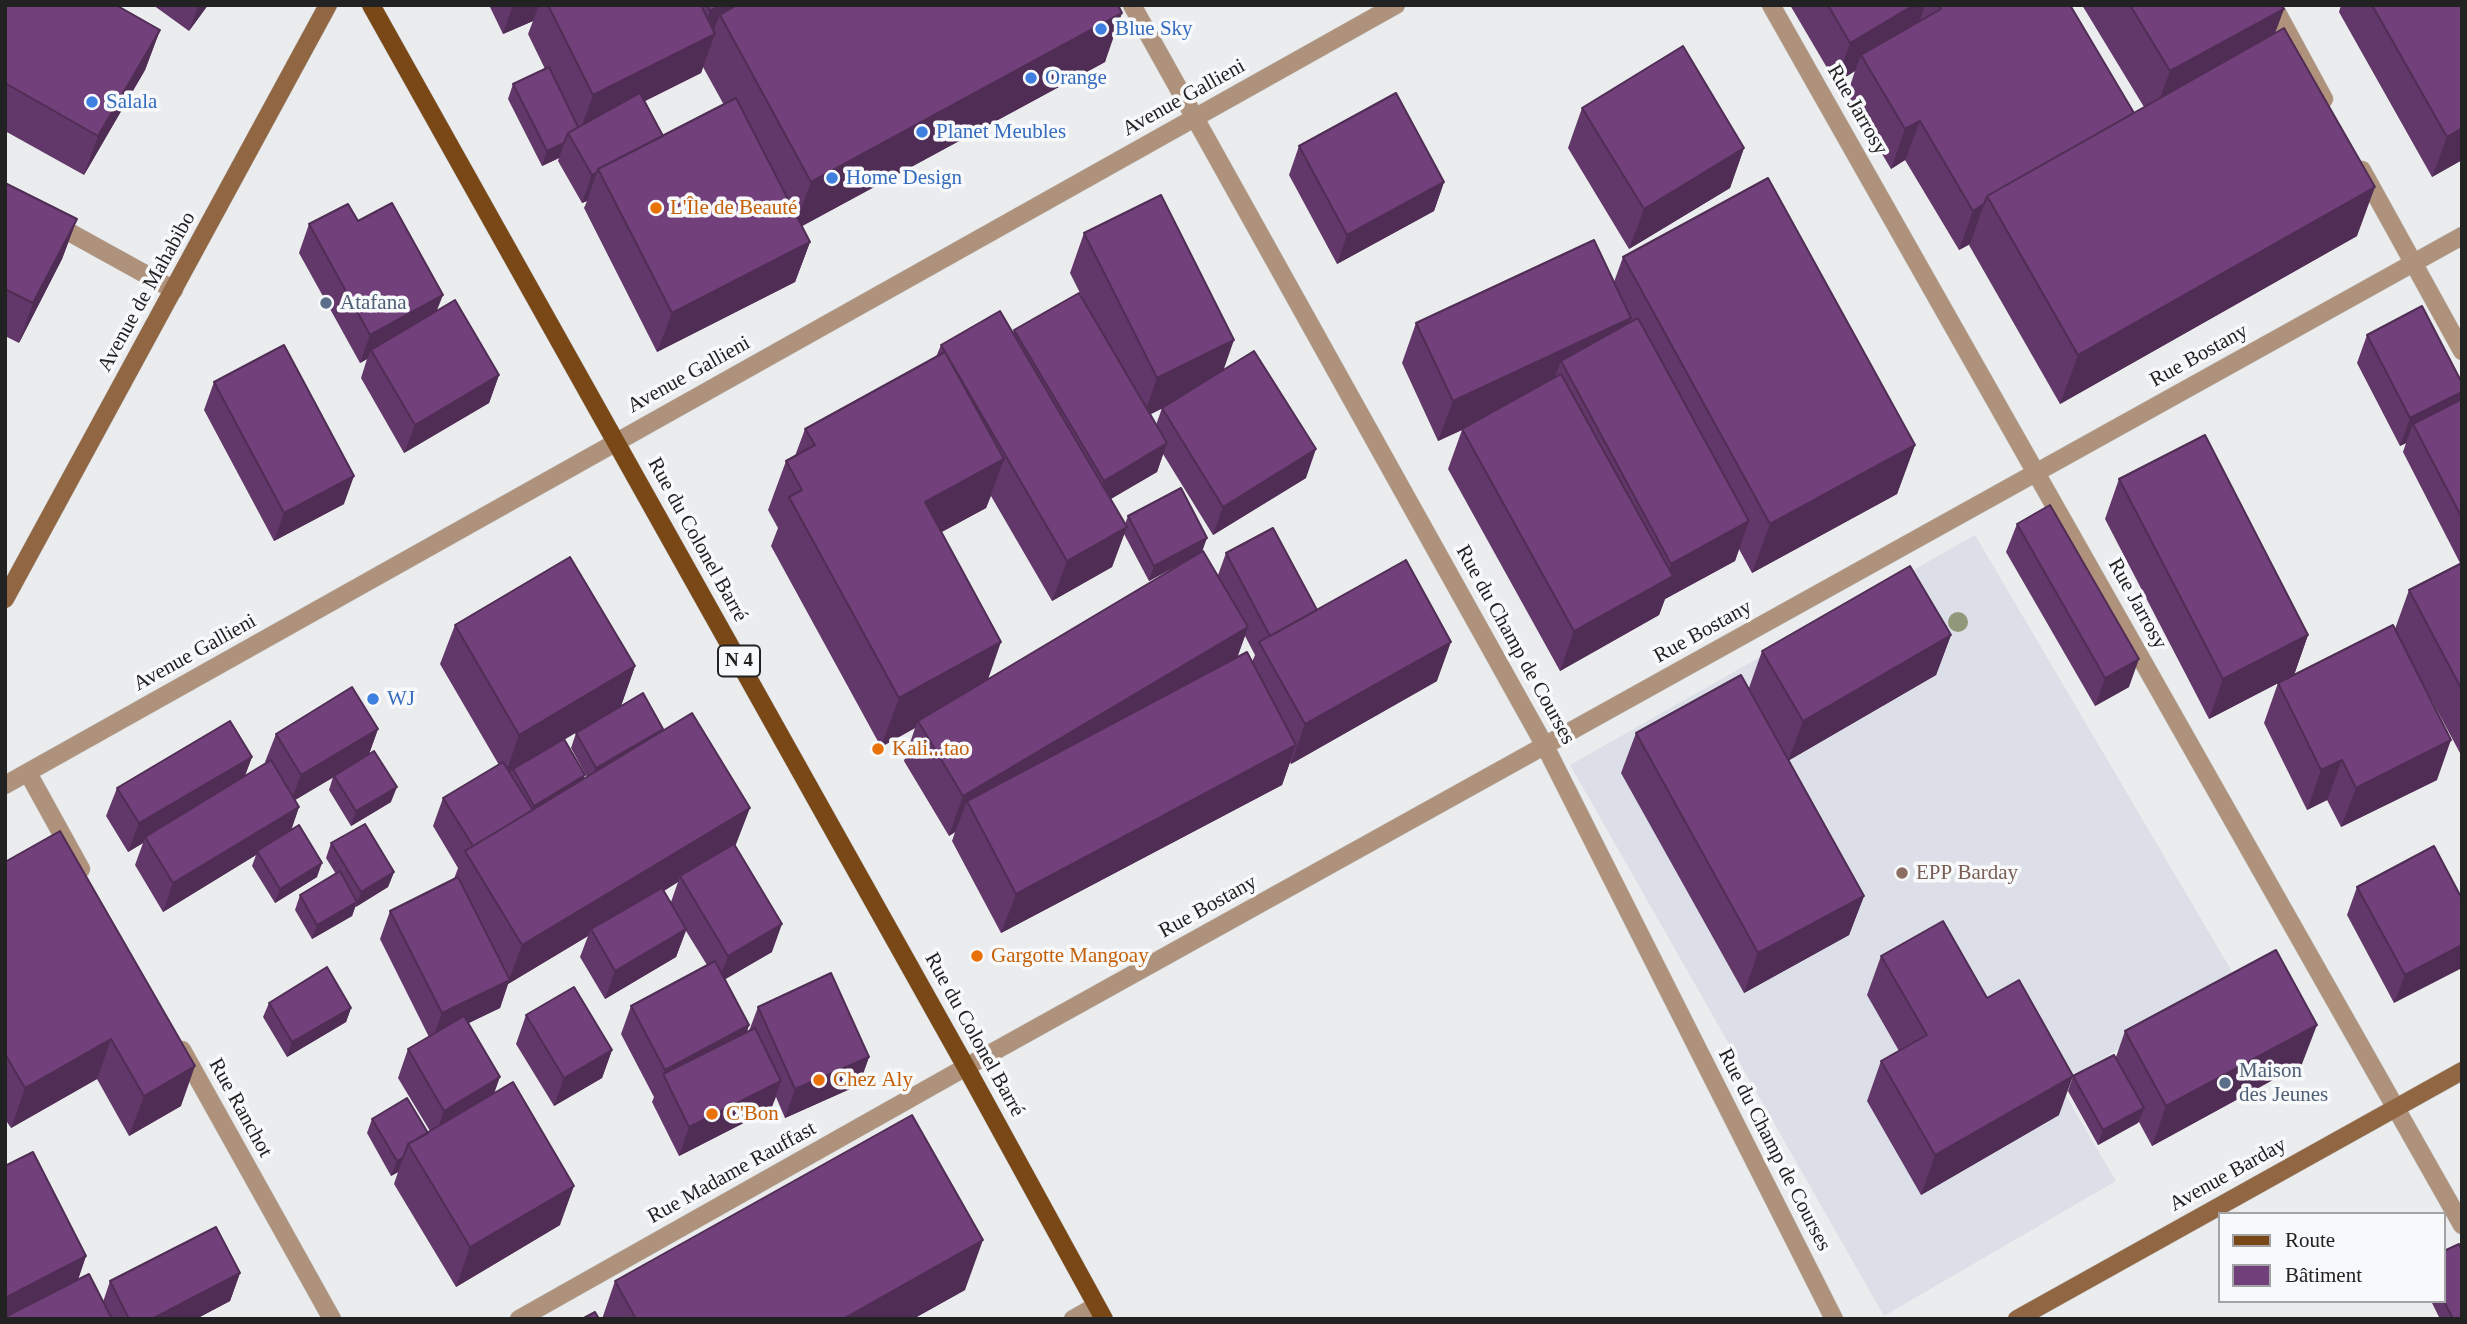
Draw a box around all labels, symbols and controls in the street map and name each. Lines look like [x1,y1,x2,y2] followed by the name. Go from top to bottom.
[1115,16,1193,42] place label: Blue Sky
[1093,21,1109,37] marker: Blue Sky
[1118,54,1250,142] street label: Avenue Gallieni
[1821,61,1893,159] street label: Rue Jarrosy
[1045,65,1107,91] place label: Orange
[1023,70,1039,86] marker: Orange
[106,89,157,115] place label: Salala
[84,94,100,110] marker: Salala
[936,119,1066,145] place label: Planet Meubles
[914,124,930,140] marker: Planet Meubles
[846,165,962,191] place label: Home Design
[824,170,840,186] marker: Home Design
[670,195,797,221] place label: L'Île de Beauté
[648,200,664,216] marker: L'Île de Beauté
[93,208,201,376] street label: Avenue de Mahabibo
[340,290,406,316] place label: Atafana
[318,295,334,311] marker: Atafana
[2146,319,2252,393] street label: Rue Bostany
[623,331,755,419] street label: Avenue Gallieni
[641,454,753,626] street label: Rue du Colonel Barré
[1450,541,1580,749] street label: Rue du Champ de Courses
[2102,554,2172,654] street label: Rue Jarrosy
[1650,595,1756,669] street label: Rue Bostany
[129,609,261,697] street label: Avenue Gallieni
[718,646,760,676] road number: N 4
[387,686,415,712] place label: WJ
[365,691,381,707] marker: WJ
[892,736,970,762] place label: Kali...tao
[870,741,886,757] marker: Kali...tao
[1916,860,2018,886] place label: EPP Barday
[1894,865,1910,881] marker: EPP Barday
[1155,870,1261,944] street label: Rue Bostany
[991,943,1149,969] place label: Gargotte Mangoay
[969,948,985,964] marker: Gargotte Mangoay
[918,949,1030,1121] street label: Rue du Colonel Barré
[1712,1044,1836,1256] street label: Rue du Champ de Courses
[203,1054,277,1162] street label: Rue Ranchot
[2239,1058,2328,1108] place label: Maison des Jeunes
[833,1067,913,1093] place label: Chez Aly
[811,1072,827,1088] marker: Chez Aly
[2217,1075,2233,1091] marker: Maison des Jeunes
[726,1101,779,1127] place label: C'Bon
[704,1106,720,1122] marker: C'Bon
[643,1116,821,1230] street label: Rue Madame Rauffast
[2165,1133,2291,1217] street label: Avenue Barday
[2218,1212,2446,1303] legend
[2285,1228,2335,1252] text: Route
[2285,1263,2362,1287] text: Bâtiment

